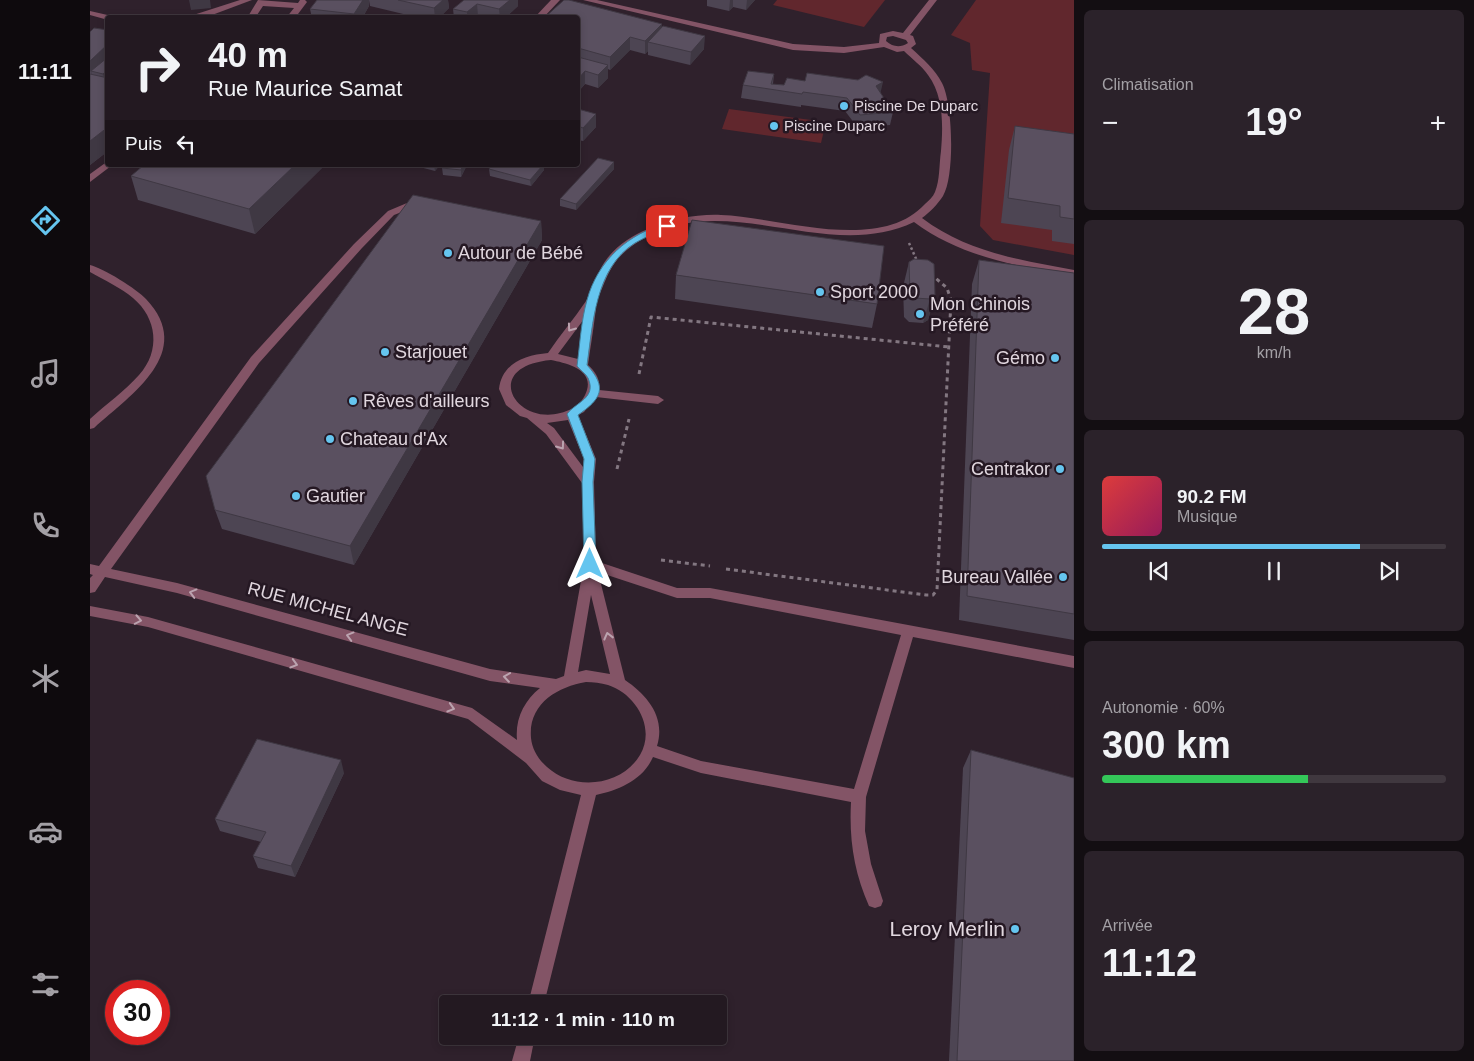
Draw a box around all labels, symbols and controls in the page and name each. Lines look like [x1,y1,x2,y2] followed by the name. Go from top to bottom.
[125,35,190,100] icon: right
[208,35,288,74] text: 40 m
[18,59,72,84] text: 11:11
[208,76,402,101] text: Rue Maurice Samat
[1102,76,1194,93] text: Climatisation
[854,97,979,114] place label: Piscine De Duparc
[838,100,850,112] marker: Piscine De Duparc
[1245,101,1303,143] text: 19°
[1102,107,1118,138] text: −
[1430,107,1446,138] text: +
[784,117,885,134] place label: Piscine Duparc
[768,120,780,132] marker: Piscine Duparc
[172,130,200,158] icon: left
[125,133,162,154] text: Puis
[28,203,63,238] icon: directions
[646,205,688,247] pin
[653,212,681,240] icon: arrive
[458,243,583,263] place label: Autour de Bébé
[442,247,454,259] marker: Autour de Bébé
[1238,275,1310,348] text: 28
[830,282,918,302] place label: Sport 2000
[814,286,826,298] marker: Sport 2000
[930,294,1030,335] place label: Mon Chinois Préféré
[914,308,926,320] marker: Mon Chinois Préféré
[568,322,577,332] one-way arrow
[395,342,467,362] place label: Starjouet
[1257,344,1291,361] text: km/h
[379,346,391,358] marker: Starjouet
[996,348,1045,368] place label: Gémo
[1049,352,1061,364] marker: Gémo
[28,356,63,391] icon: music
[363,391,490,411] place label: Rêves d'ailleurs
[347,395,359,407] marker: Rêves d'ailleurs
[340,429,448,449] place label: Chateau d'Ax
[324,433,336,445] marker: Chateau d'Ax
[556,440,564,449] one-way arrow
[971,459,1050,479] place label: Centrakor
[1054,463,1066,475] marker: Centrakor
[306,486,365,506] place label: Gautier
[1177,486,1247,507] text: 90.2 FM
[290,490,302,502] marker: Gautier
[28,508,63,543] icon: phone
[1177,508,1237,525] text: Musique
[563,537,615,589] position arrow
[1145,557,1173,585] icon: previous
[1260,557,1288,585] icon: pause
[1375,557,1403,585] icon: next
[941,567,1053,587] place label: Bureau Vallée
[1057,571,1069,583] marker: Bureau Vallée
[246,578,410,640] street label: RUE MICHEL ANGE
[190,588,198,598] one-way arrow
[133,614,142,625] one-way arrow
[346,631,354,642] one-way arrow
[603,632,614,641] one-way arrow
[290,658,298,668] one-way arrow
[28,661,63,696] icon: climate
[503,673,511,683] one-way arrow
[1102,699,1225,716] text: Autonomie · 60%
[446,702,454,712] one-way arrow
[1102,724,1231,766] text: 300 km
[28,814,63,849] icon: car
[889,917,1005,940] place label: Leroy Merlin
[1102,917,1153,934] text: Arrivée
[1009,923,1021,935] marker: Leroy Merlin
[1102,942,1197,984] text: 11:12
[28,967,63,1002] icon: filters
[105,980,170,1045] speed limit sign: 30
[491,1009,675,1030] text: 11:12 · 1 min · 110 m

